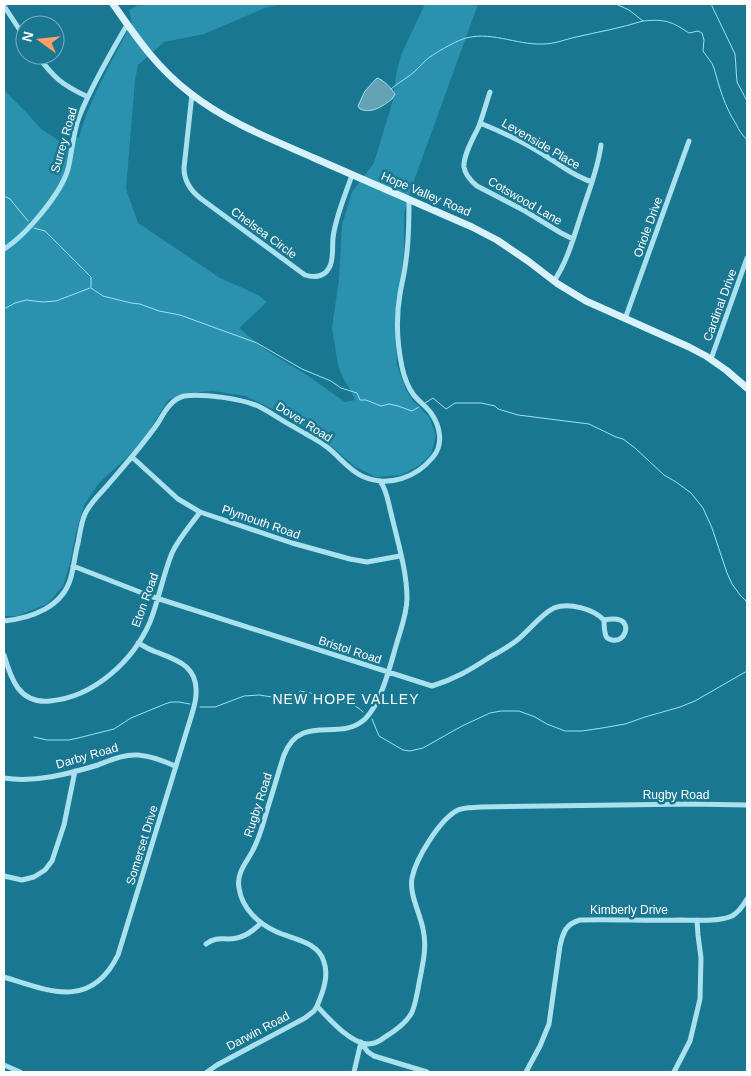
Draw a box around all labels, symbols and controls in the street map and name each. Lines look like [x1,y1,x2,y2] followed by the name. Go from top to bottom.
[15,15,65,65] north arrow
[18,30,36,44] text: N
[48,106,80,174] street label: Surrey Road
[499,116,583,172] street label: Levenside Place
[379,169,473,219] street label: Hope Valley Road
[485,174,565,228] street label: Cotswood Lane
[631,195,666,259] street label: Oriole Drive
[228,204,300,262] street label: Chelsea Circle
[700,267,740,343] street label: Cardinal Drive
[273,399,335,445] street label: Dover Road
[220,502,302,542] street label: Plymouth Road
[129,571,161,629] street label: Eton Road
[317,633,383,667] street label: Bristol Road
[272,691,420,707] district label: NEW HOPE VALLEY
[54,740,120,772] street label: Darby Road
[241,771,275,839] street label: Rugby Road
[643,788,709,802] street label: Rugby Road
[123,803,161,887] street label: Somerset Drive
[590,903,668,917] street label: Kimberly Drive
[224,1009,292,1053] street label: Darwin Road

